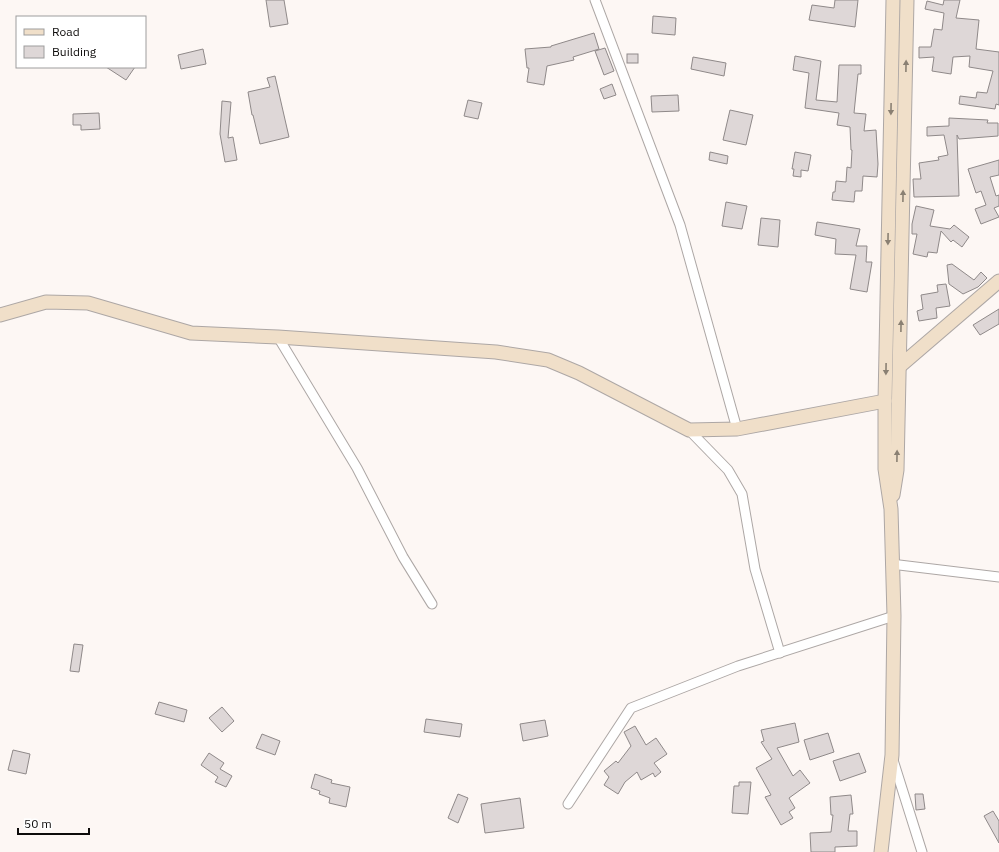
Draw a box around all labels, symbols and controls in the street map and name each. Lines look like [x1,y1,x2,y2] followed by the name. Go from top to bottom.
[16,16,146,68] legend
[52,24,80,39] text: Road
[52,44,97,59] text: Building
[903,59,909,72] one-way arrow
[888,103,894,116] one-way arrow
[900,189,906,202] one-way arrow
[885,233,892,245] one-way arrow
[897,320,904,332] one-way arrow
[883,363,889,376] one-way arrow
[894,450,901,462] one-way arrow
[18,810,89,836] scale bar
[24,816,52,831] text: 50 m

